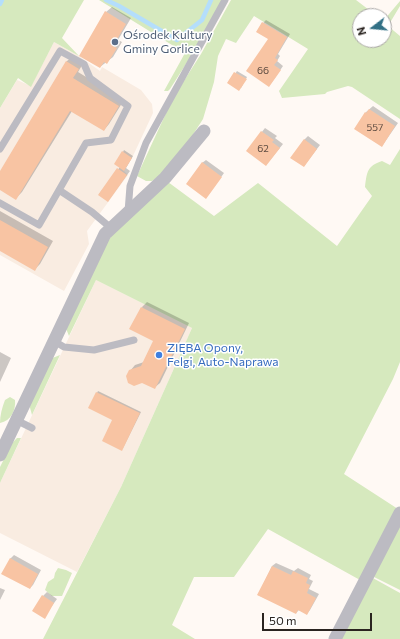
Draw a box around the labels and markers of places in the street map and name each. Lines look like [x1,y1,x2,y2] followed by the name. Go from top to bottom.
[123,28,212,56] place label: Ośrodek Kultury Gminy Gorlice
[110,37,120,47] marker: Ośrodek Kultury Gminy Gorlice
[167,341,279,369] place label: ZIĘBA Opony, Felgi, Auto-Naprawa
[154,350,164,360] marker: ZIĘBA Opony, Felgi, Auto-Naprawa

